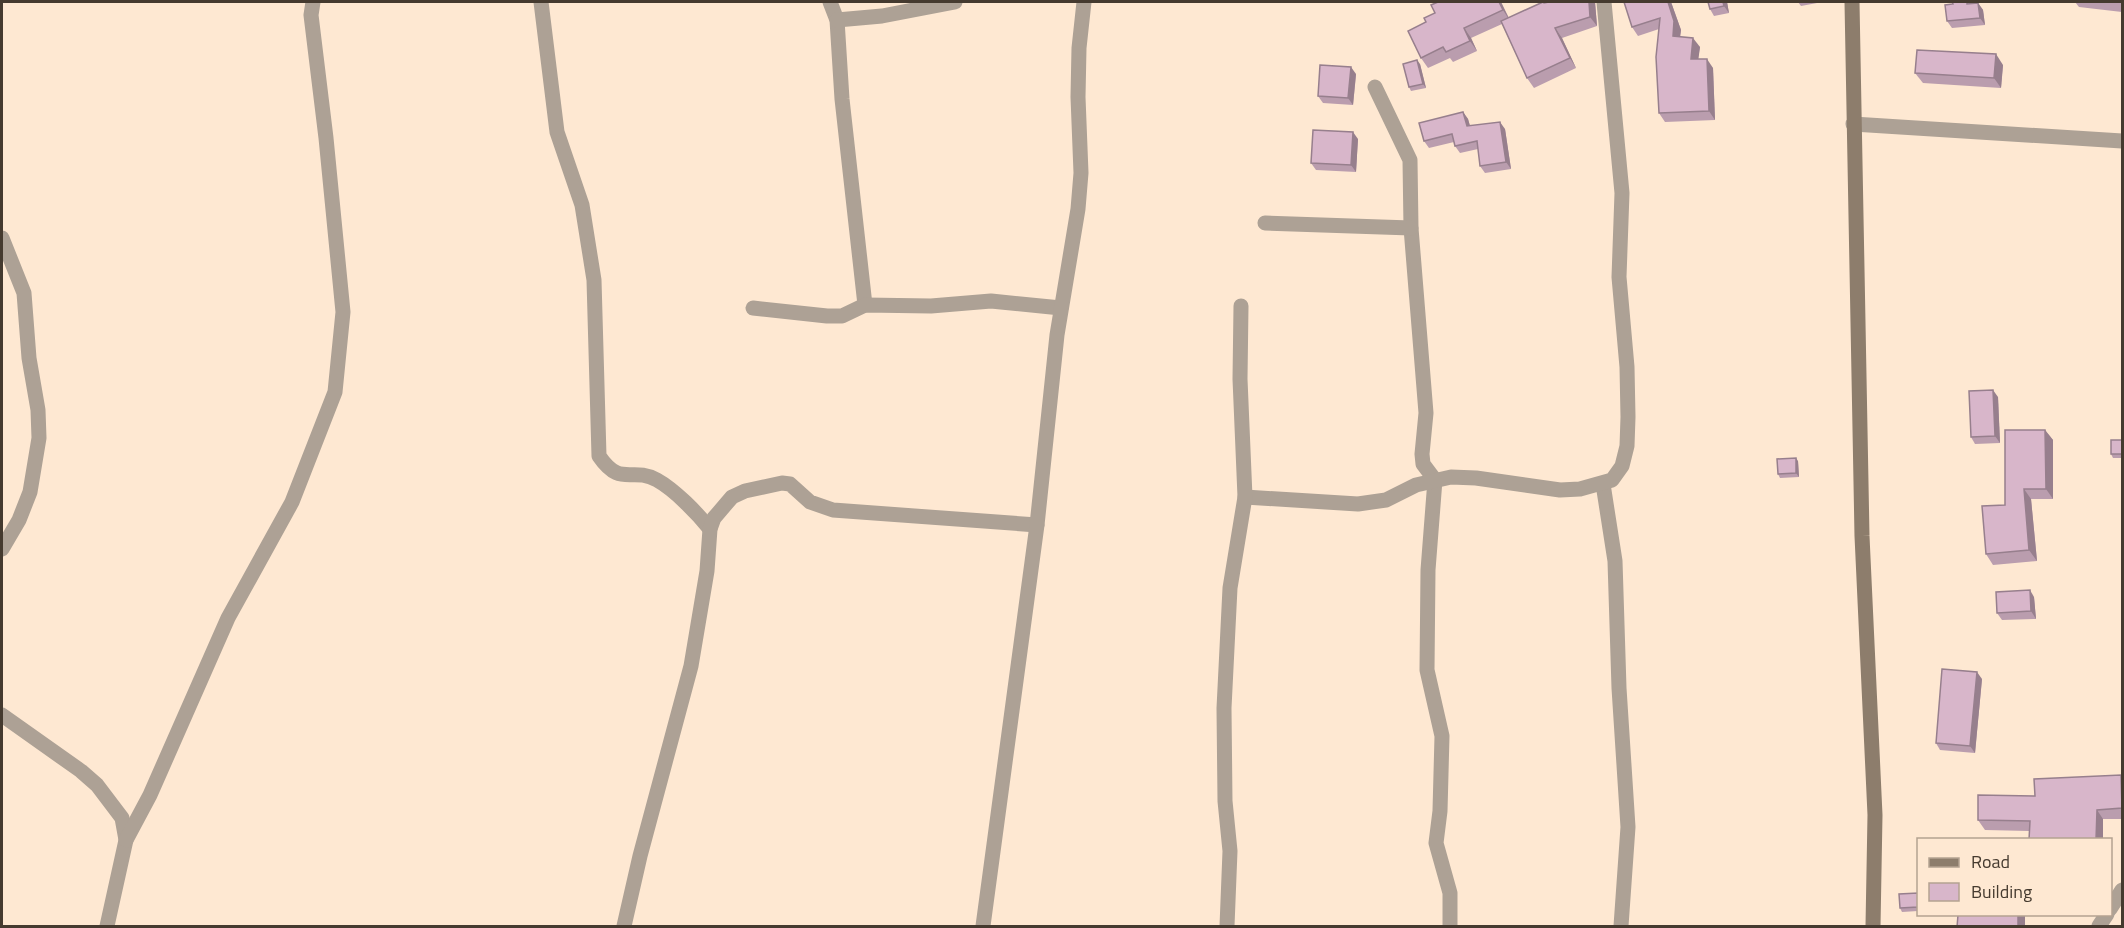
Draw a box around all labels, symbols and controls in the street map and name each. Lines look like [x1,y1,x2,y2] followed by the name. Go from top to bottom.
[1917,838,2112,916] legend
[1971,848,2010,875] text: Road
[1971,878,2032,905] text: Building

